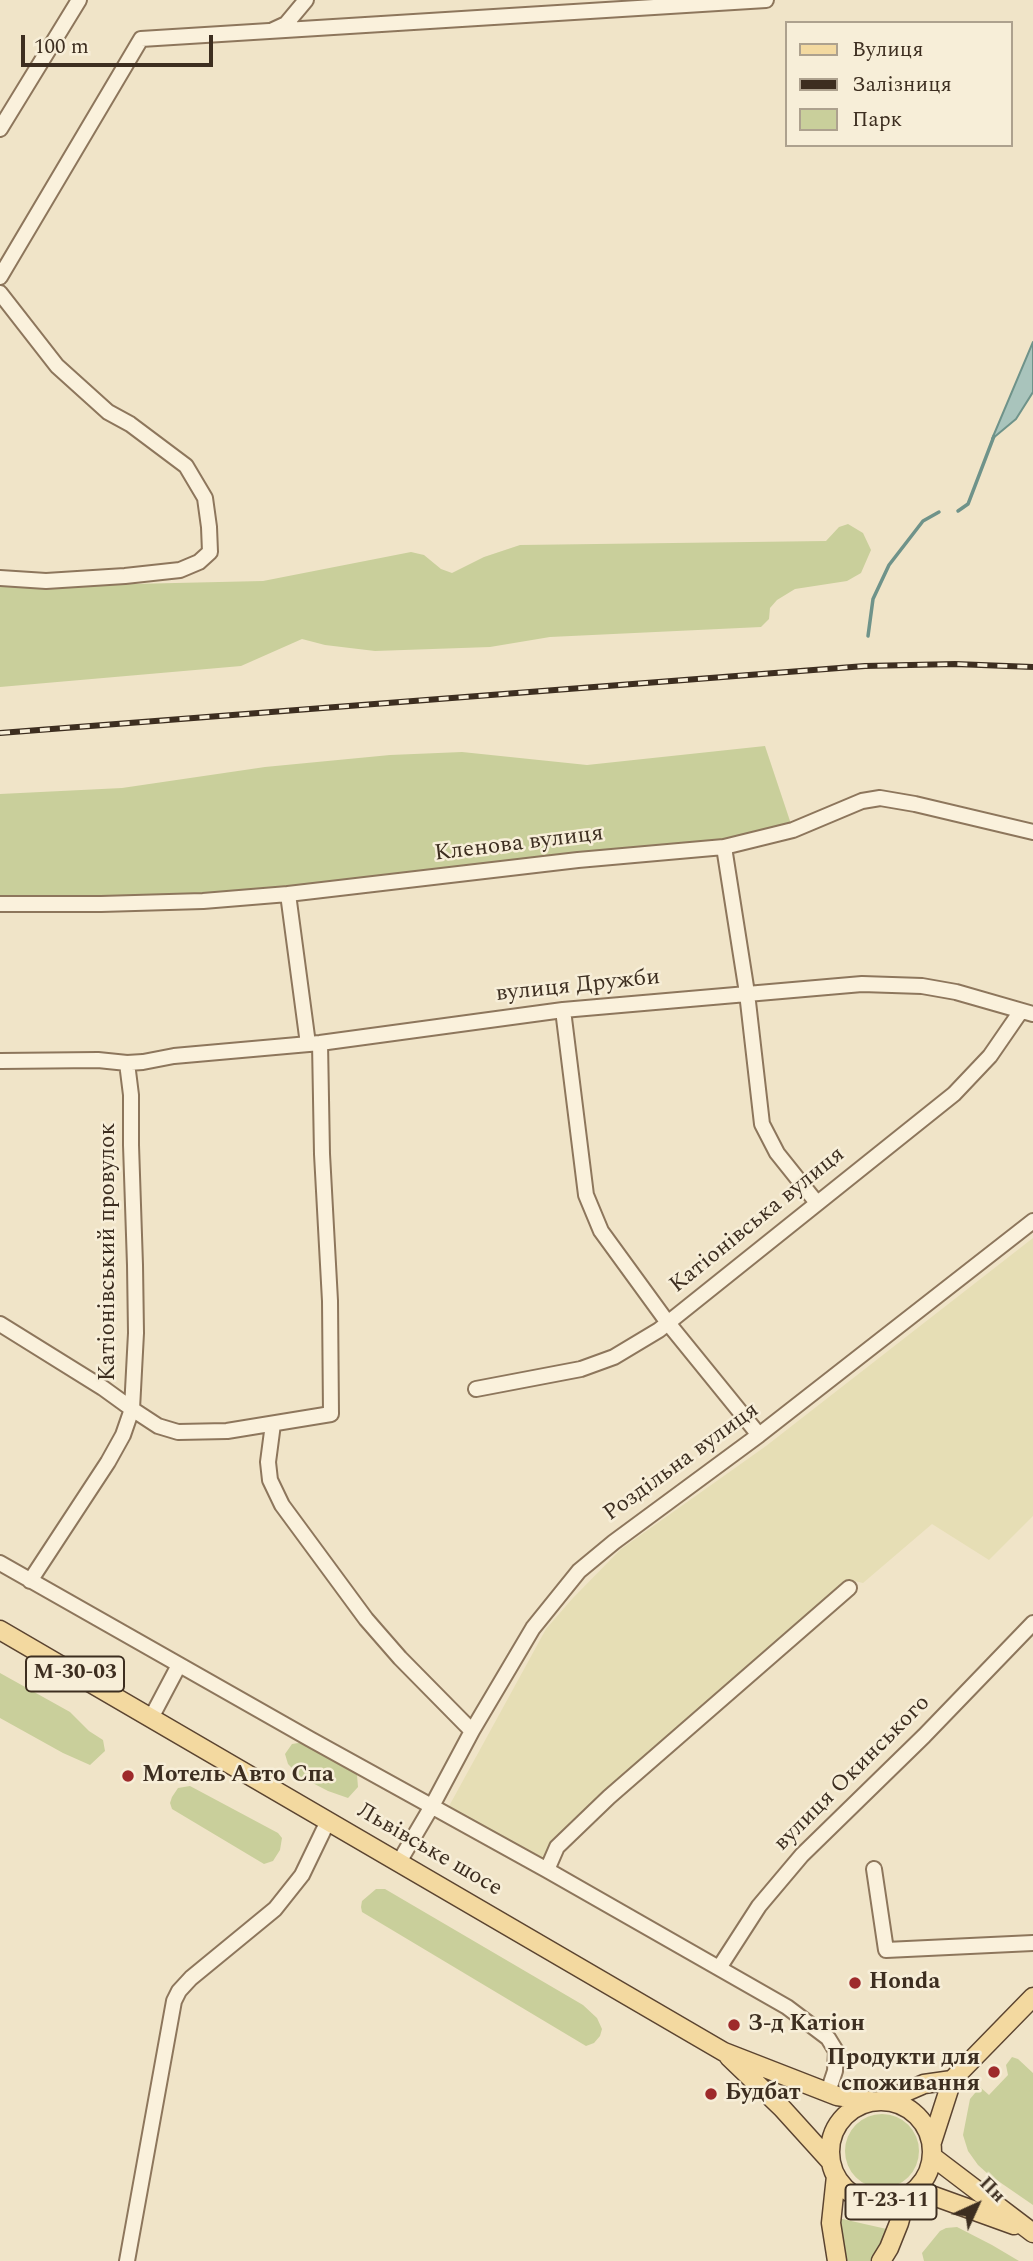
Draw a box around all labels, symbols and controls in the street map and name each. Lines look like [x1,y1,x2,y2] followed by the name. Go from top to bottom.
[24,21,217,65] scale bar
[785,21,1012,147] legend
[34,31,89,63] text: 100 m
[852,34,923,66] text: Вулиця
[852,69,952,101] text: Залізниця
[852,104,902,136] text: Парк
[433,821,605,869] street label: Кленова вулиця
[495,965,661,1009] street label: вулиця Дружби
[95,1123,123,1381] street label: Катіонівський провулок
[665,1142,851,1300] street label: Катіонівська вулиця
[599,1397,765,1529] street label: Роздільна вулиця
[26,1656,124,1692] road number: М-30-03
[769,1690,937,1858] street label: вулиця Окинського
[142,1762,334,1790] place label: Мотель Авто Спа
[120,1768,136,1784] marker: Мотель Авто Спа
[351,1798,507,1904] street label: Львівське шосе
[869,1969,940,1997] place label: Honda
[847,1975,863,1991] marker: Honda
[748,2011,865,2039] place label: З-д Катіон
[726,2017,742,2033] marker: З-д Катіон
[827,2045,980,2099] place label: Продукти для споживання
[986,2064,1002,2080] marker: Продукти для споживання
[725,2080,801,2108] place label: Будбат
[703,2086,719,2102] marker: Будбат
[942,2170,1012,2240] north arrow
[972,2170,1012,2210] text: Пн
[846,2184,936,2220] road number: Т-23-11

